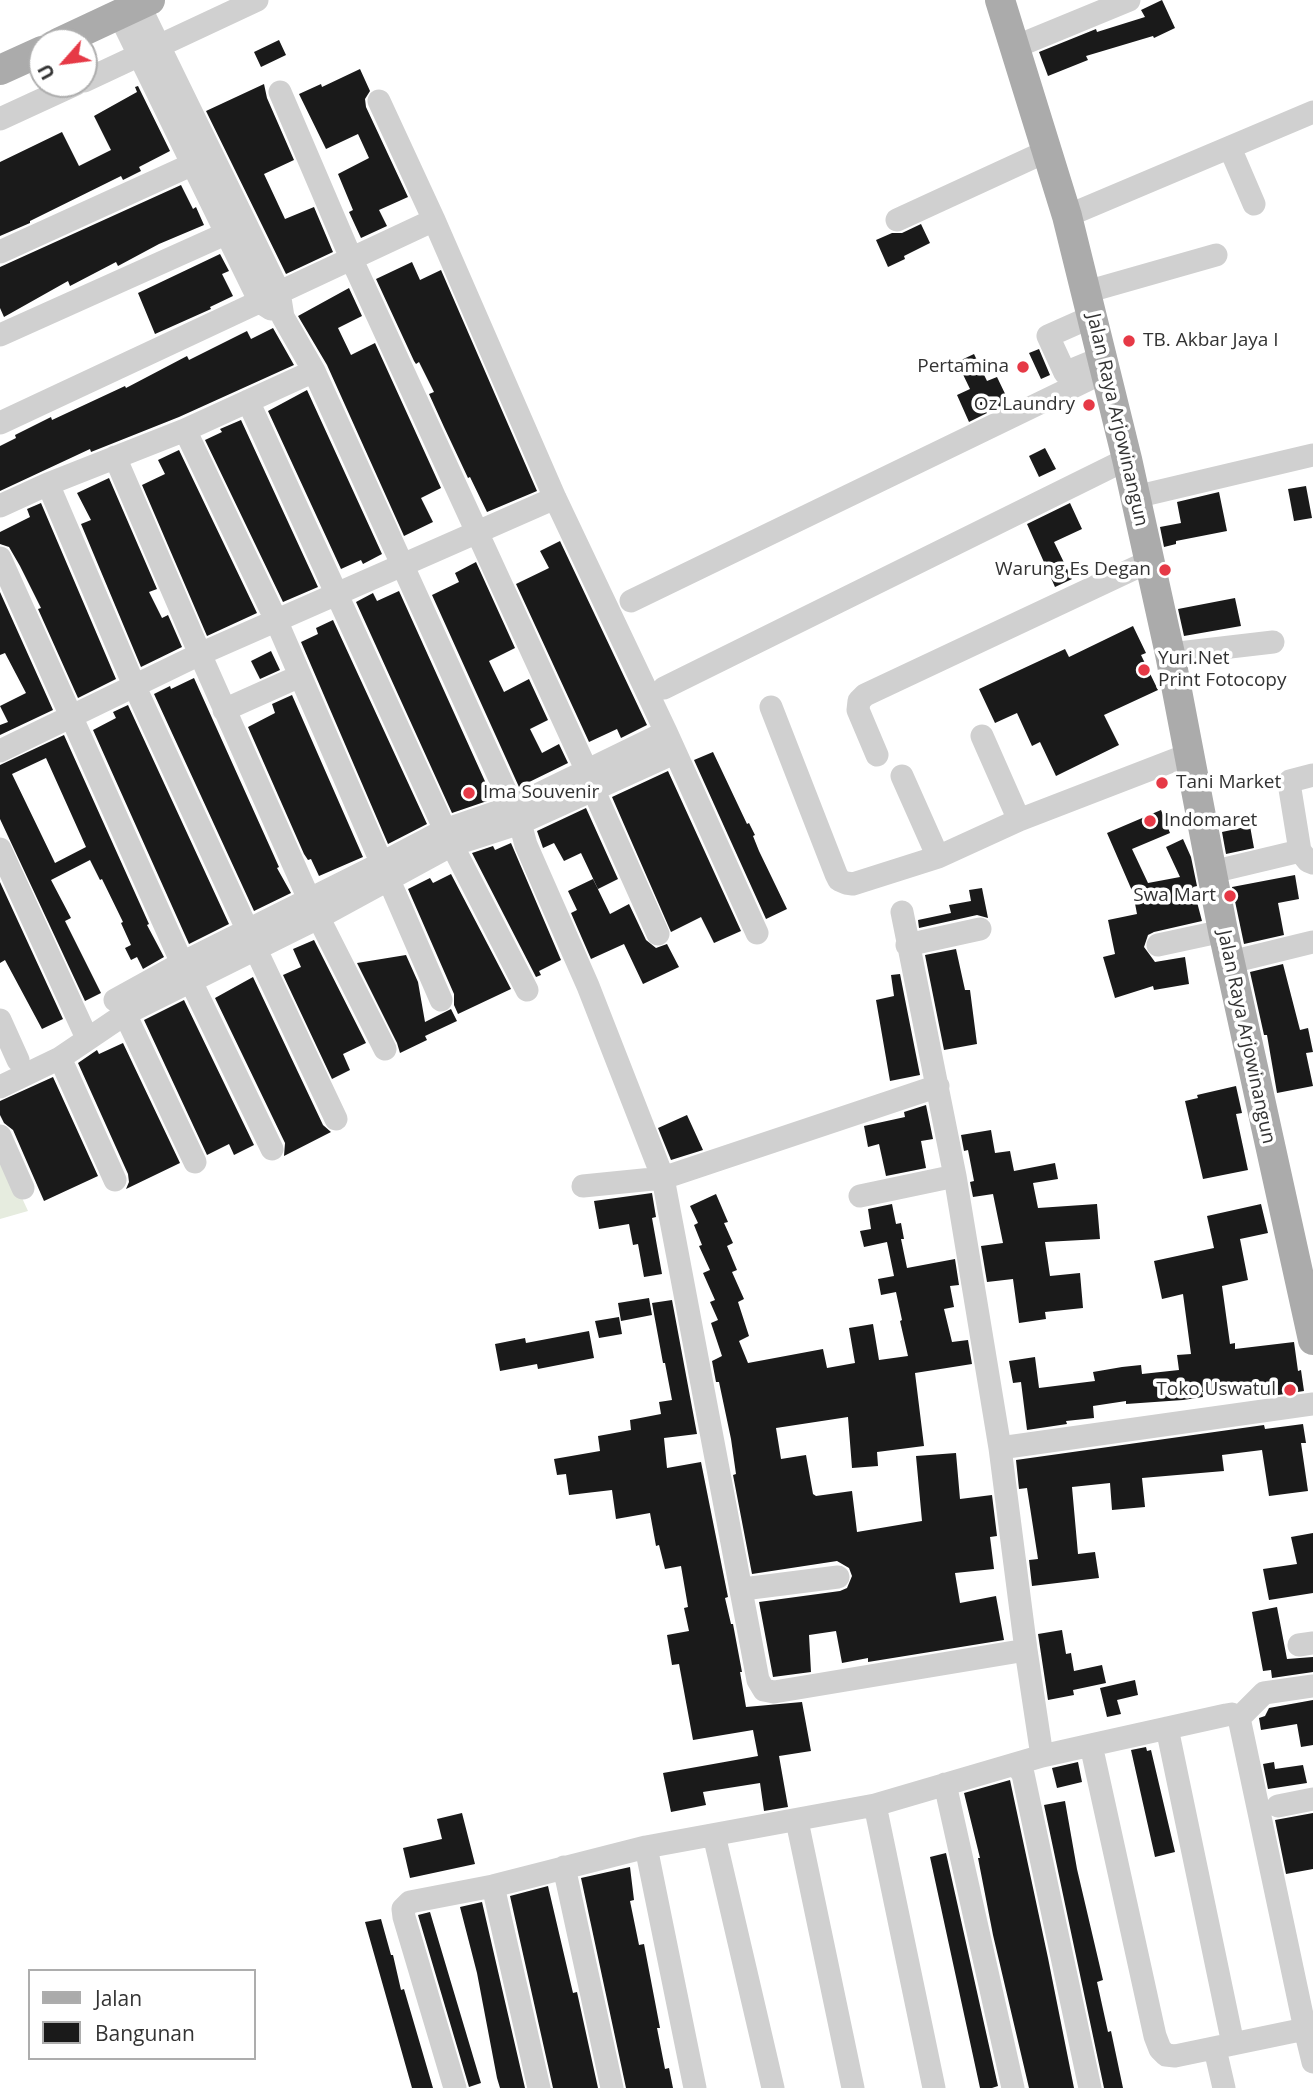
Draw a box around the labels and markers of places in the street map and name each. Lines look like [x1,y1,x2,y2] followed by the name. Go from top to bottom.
[1143,330,1279,352] place label: TB. Akbar Jaya I
[1121,333,1137,349] marker: TB. Akbar Jaya I
[917,356,1009,378] place label: Pertamina
[1015,359,1031,375] marker: Pertamina
[974,394,1075,416] place label: Oz Laundry
[1081,397,1097,413] marker: Oz Laundry
[995,559,1151,581] place label: Warung Es Degan
[1157,562,1173,578] marker: Warung Es Degan
[1158,648,1286,692] place label: Yuri.Net Print Fotocopy
[1136,662,1152,678] marker: Yuri.Net Print Fotocopy
[1176,772,1281,794] place label: Tani Market
[1154,775,1170,791] marker: Tani Market
[483,782,599,804] place label: Ima Souvenir
[461,785,477,801] marker: Ima Souvenir
[1164,810,1257,832] place label: Indomaret
[1142,813,1158,829] marker: Indomaret
[1133,885,1216,907] place label: Swa Mart
[1222,888,1238,904] marker: Swa Mart
[1156,1379,1276,1401] place label: Toko Uswatul
[1282,1382,1298,1398] marker: Toko Uswatul

